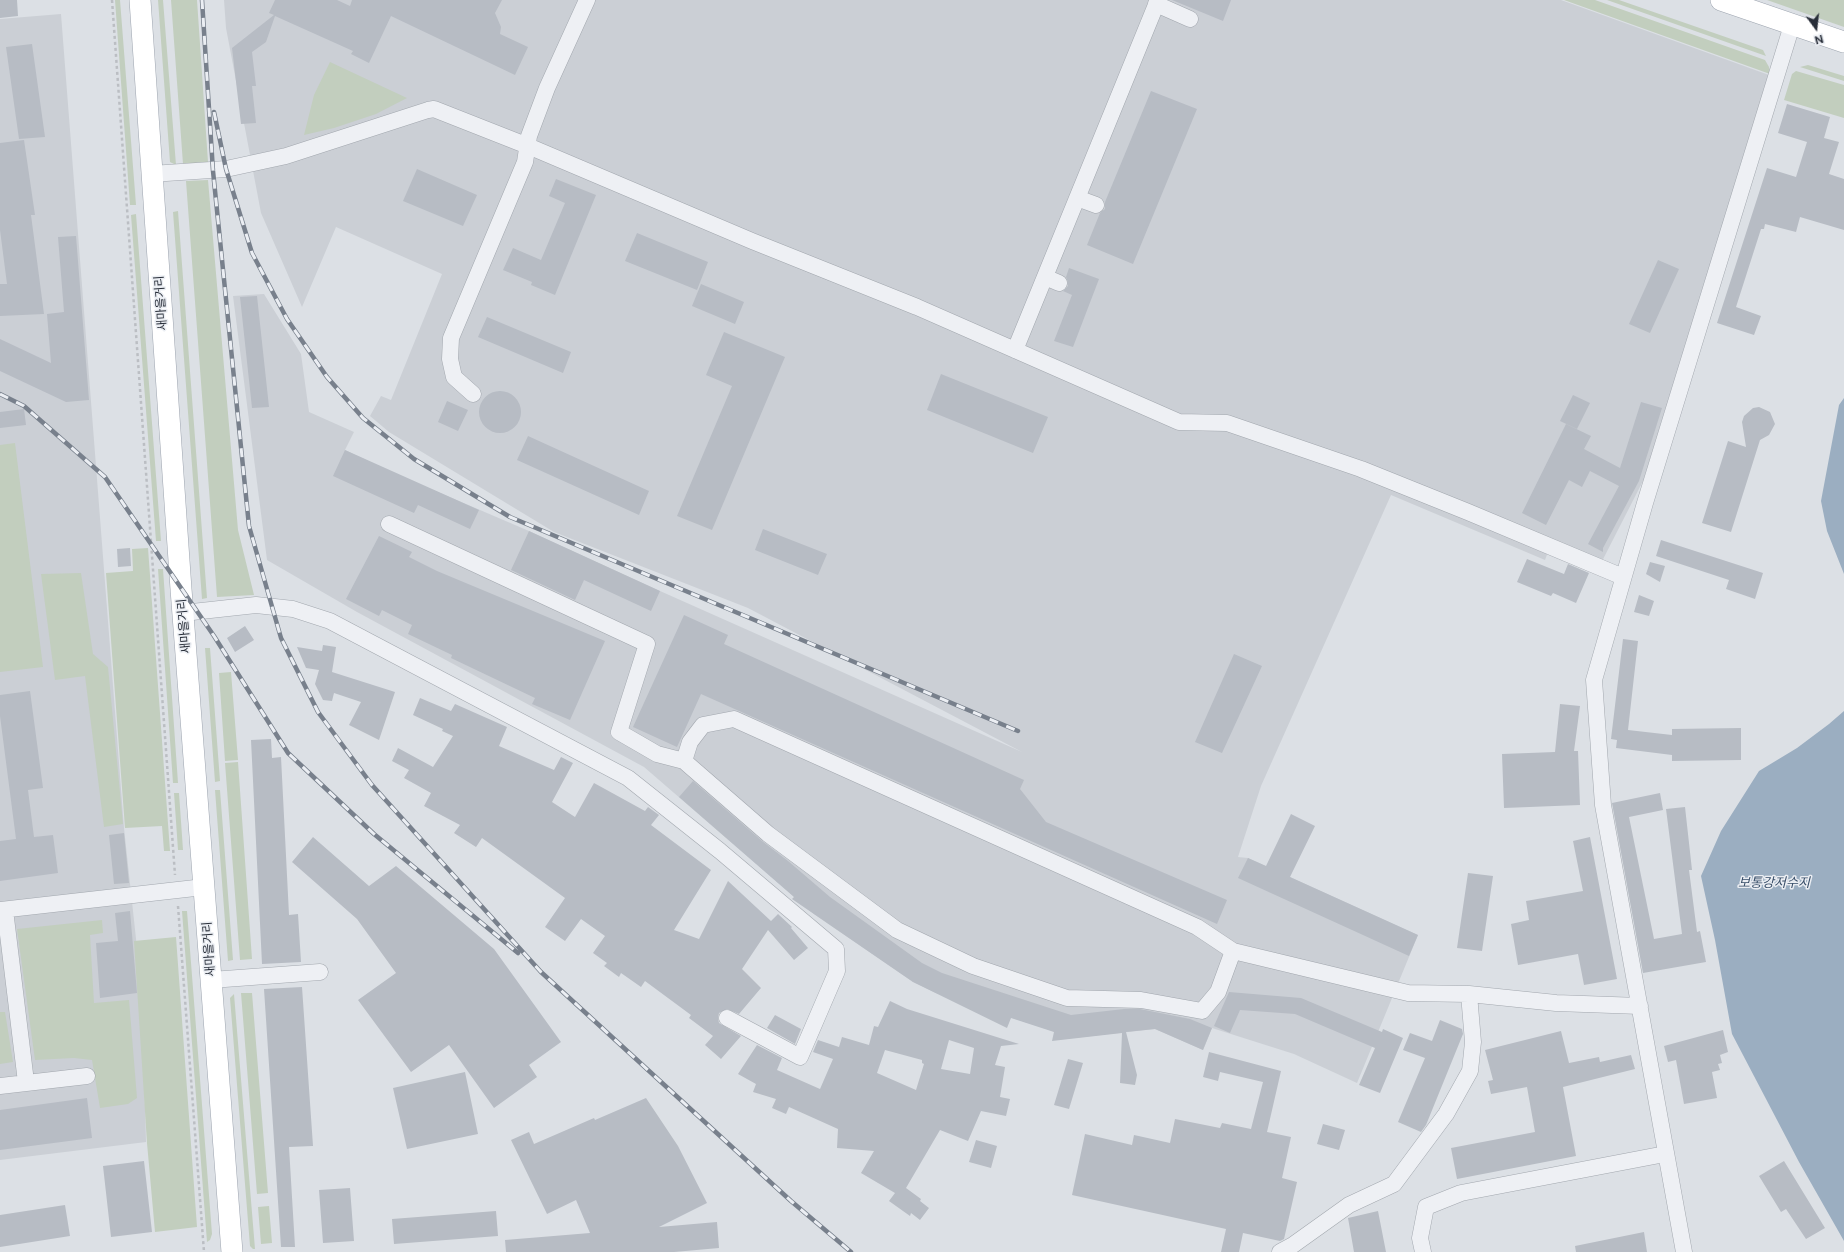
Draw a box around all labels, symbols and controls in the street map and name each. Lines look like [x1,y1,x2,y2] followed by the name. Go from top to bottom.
[1796,8,1836,48] north arrow
[1813,33,1825,46] text: N
[152,275,170,331] street label: 새마을거리
[174,598,194,654] street label: 새마을거리
[1738,875,1810,891] water label: 보통강저수지
[200,921,218,977] street label: 새마을거리

